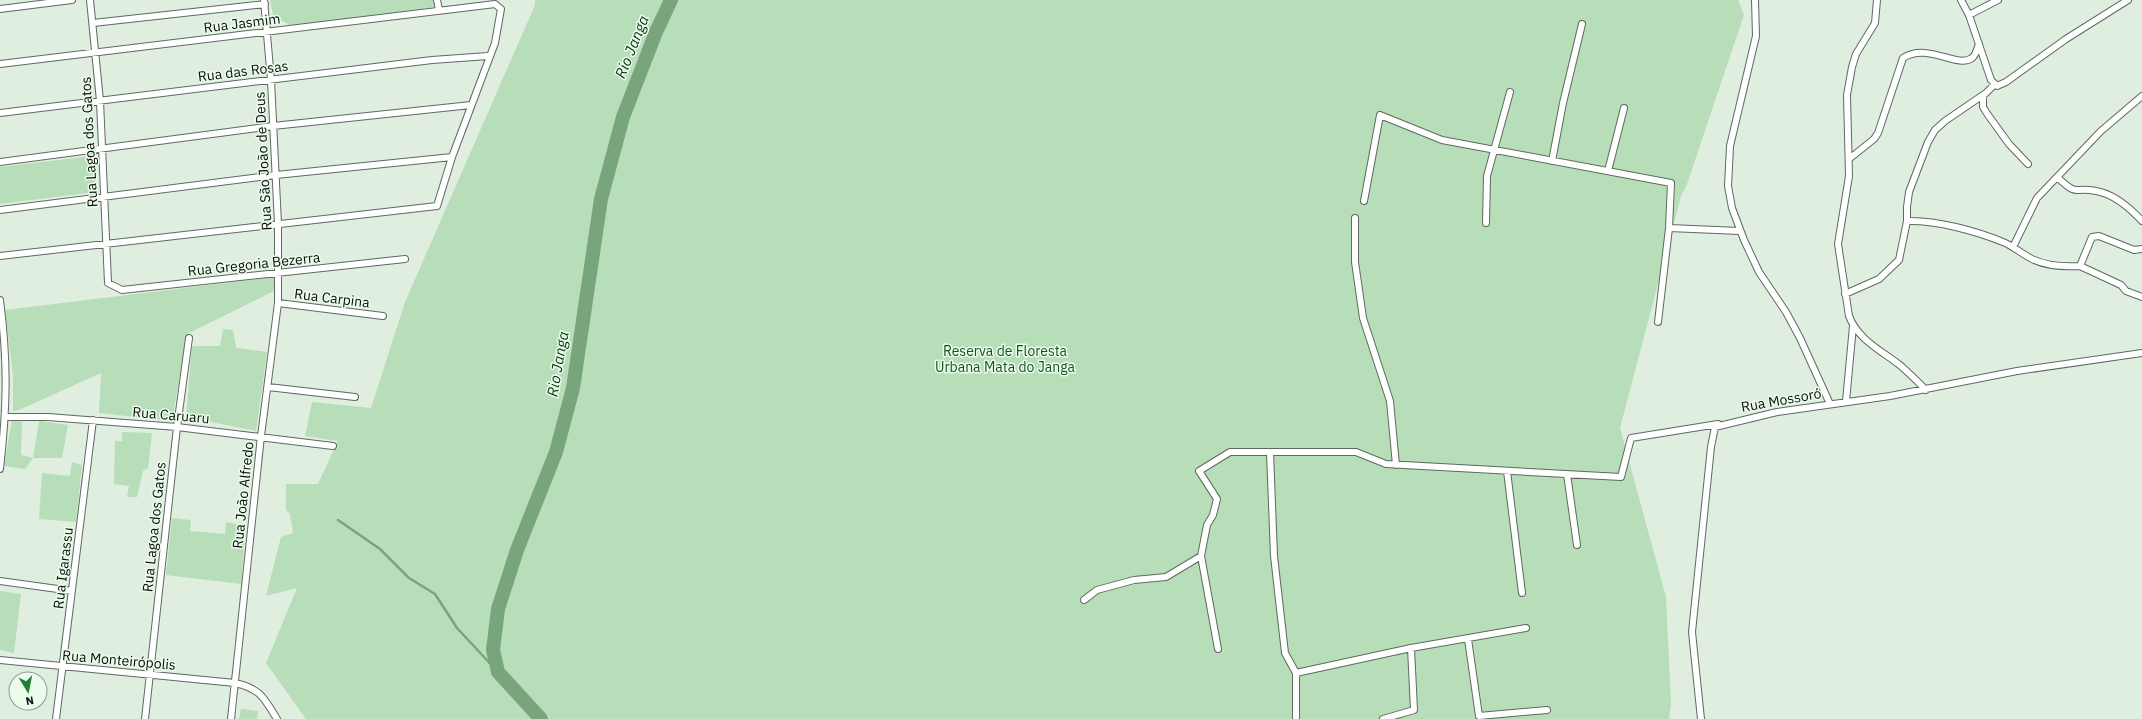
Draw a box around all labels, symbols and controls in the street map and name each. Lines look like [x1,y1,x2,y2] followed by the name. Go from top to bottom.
[203,9,281,37] street label: Rua Jasmim
[610,12,653,81] water label: Rio Janga
[197,56,289,85] street label: Rua das Rosas
[77,76,101,208] street label: Rua Lagoa dos Gatos
[250,91,276,231] street label: Rua São João de Deus
[187,248,322,280] street label: Rua Gregoria Bezerra
[293,284,371,312] street label: Rua Carpina
[542,329,573,398] water label: Rio Janga
[935,342,1076,376] park label: Reserva de Floresta Urbana Mata do Janga
[1739,384,1823,416] street label: Rua Mossoró
[132,403,210,427] street label: Rua Caruaru
[228,441,258,549] street label: Rua João Alfredo
[138,461,170,593] street label: Rua Lagoa dos Gatos
[49,526,77,610] street label: Rua Igarassu
[61,646,177,674] street label: Rua Monteirópolis
[8,671,48,711] north arrow
[25,693,35,708] text: N

